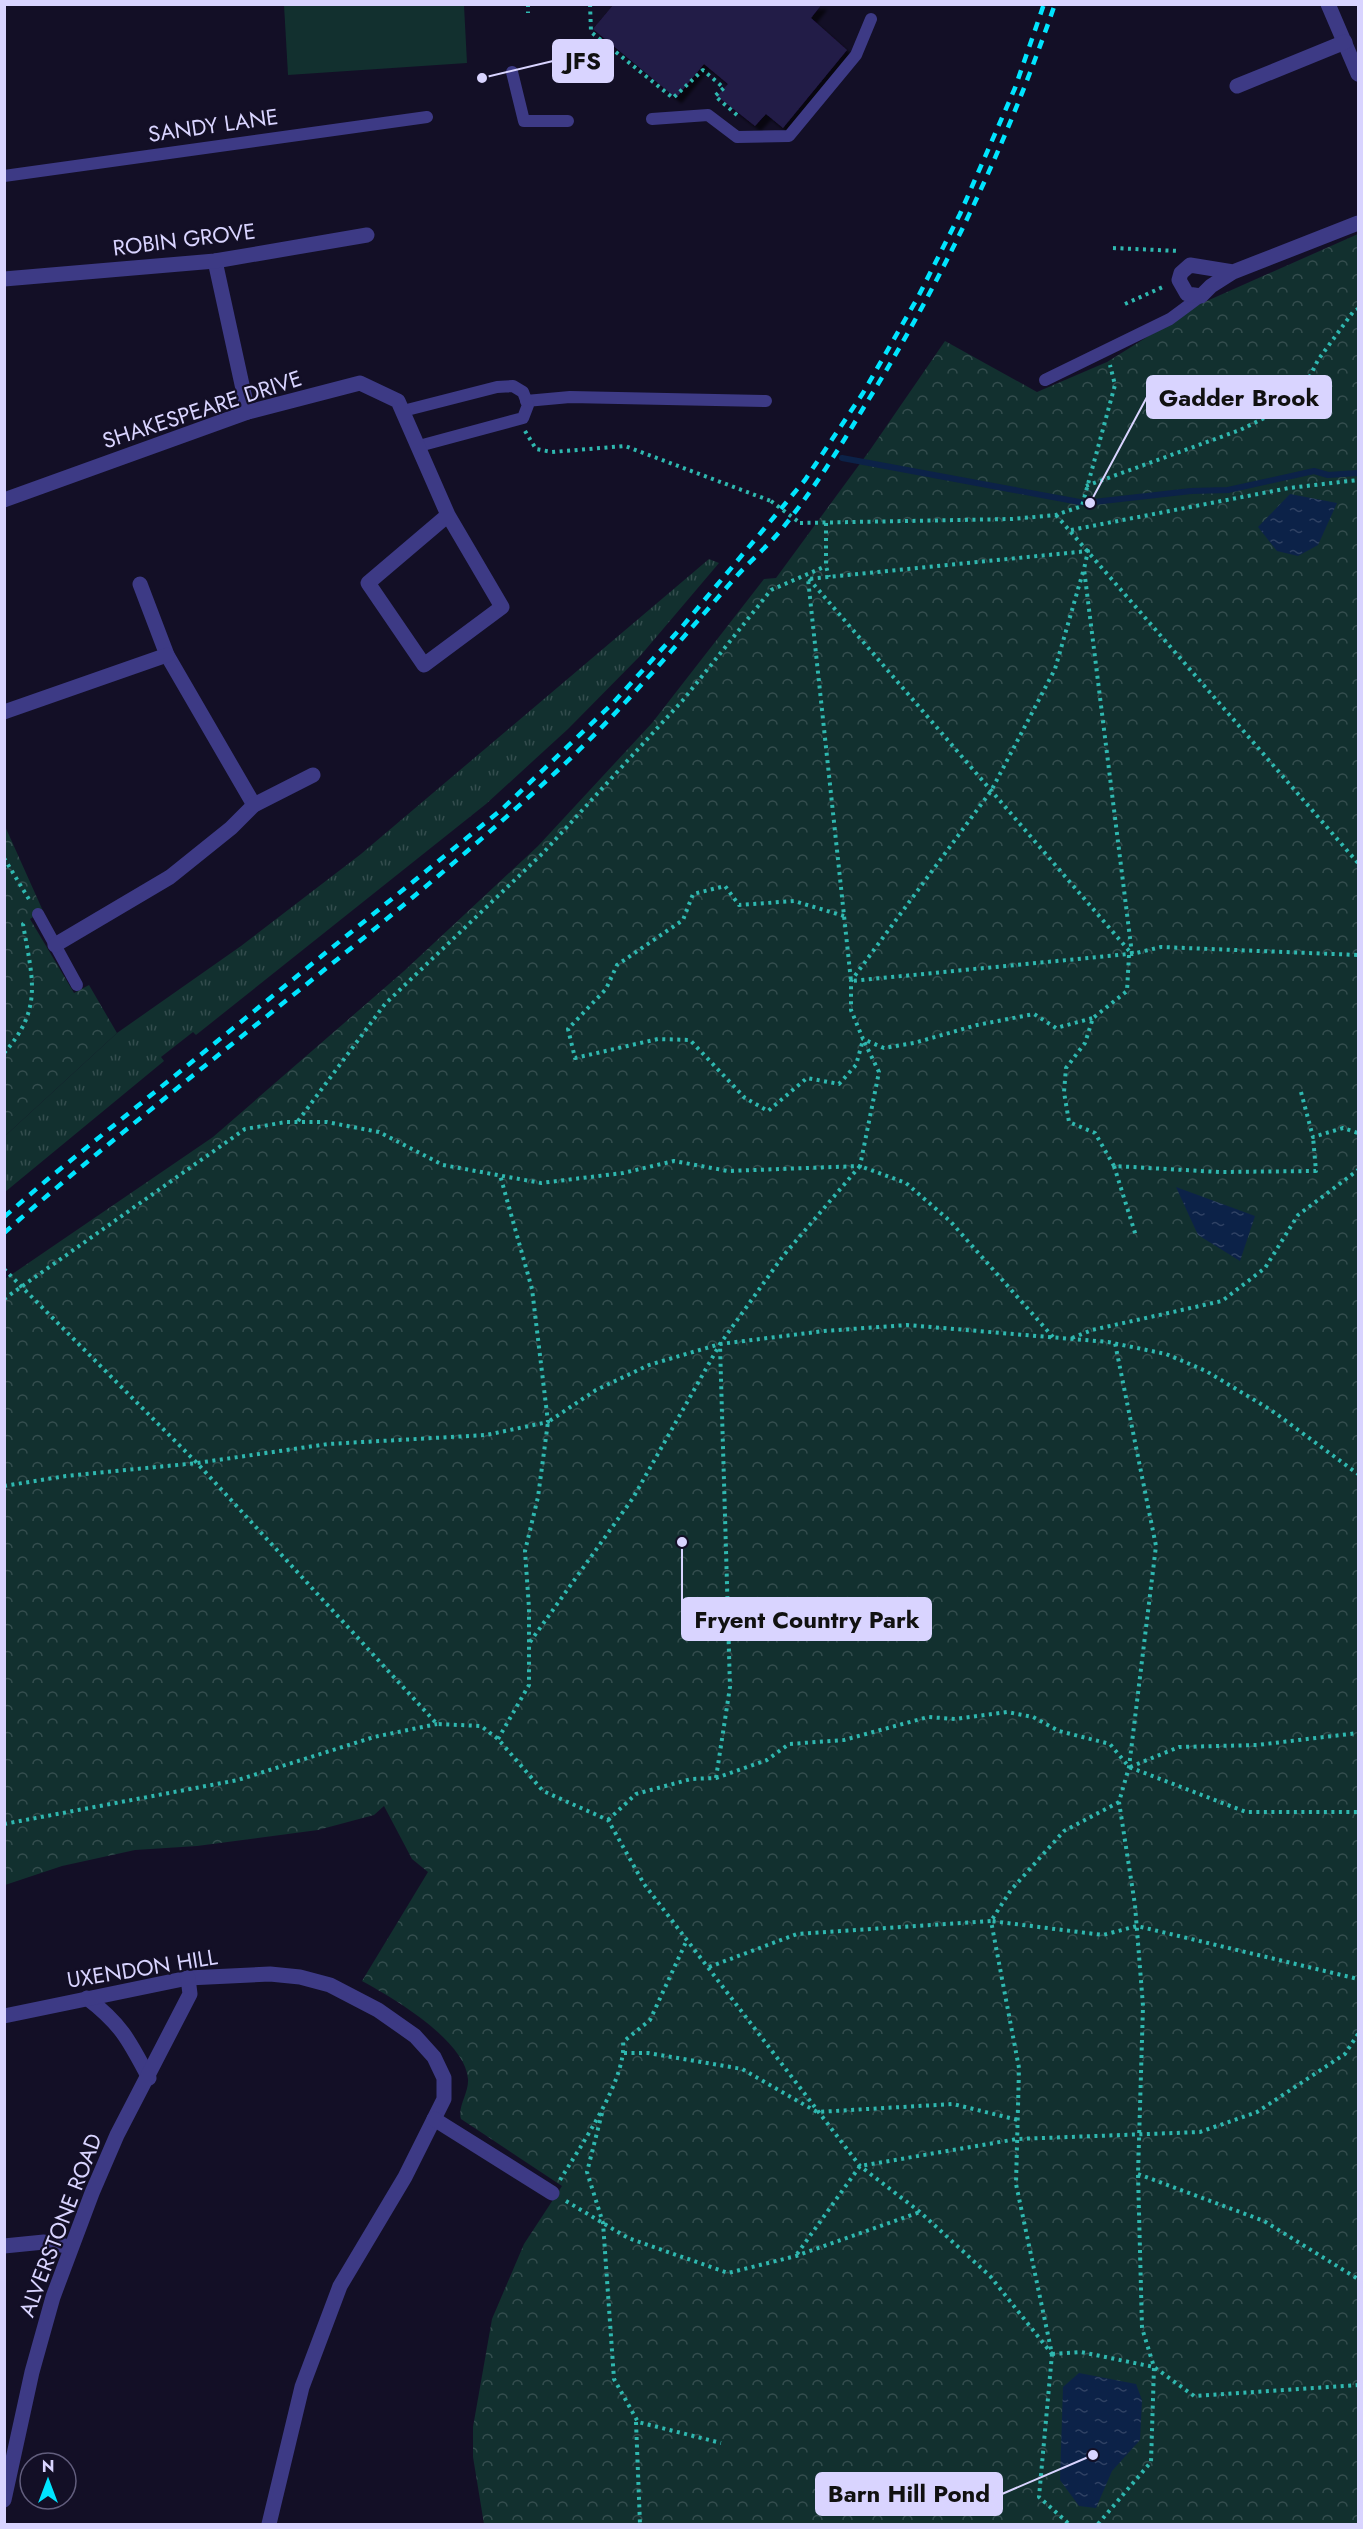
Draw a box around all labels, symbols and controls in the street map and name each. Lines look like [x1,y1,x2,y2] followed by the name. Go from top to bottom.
[553,40,613,82] callout: JFS
[561,43,601,78] text: JFS
[146,100,280,150] street label: SANDY LANE
[111,214,257,264] street label: ROBIN GROVE
[98,362,306,456] street label: SHAKESPEARE DRIVE
[1147,376,1331,418] callout: Gadder Brook
[1159,380,1319,415] text: Gadder Brook
[682,1598,931,1640] callout: Fryent Country Park
[694,1602,920,1637] text: Fryent Country Park
[64,1940,220,1996] street label: UXENDON HILL
[10,2129,110,2321] street label: ALVERSTONE ROAD
[18,2451,78,2511] north arrow
[42,2455,54,2478] text: N
[816,2473,1002,2515] callout: Barn Hill Pond
[828,2476,990,2511] text: Barn Hill Pond

